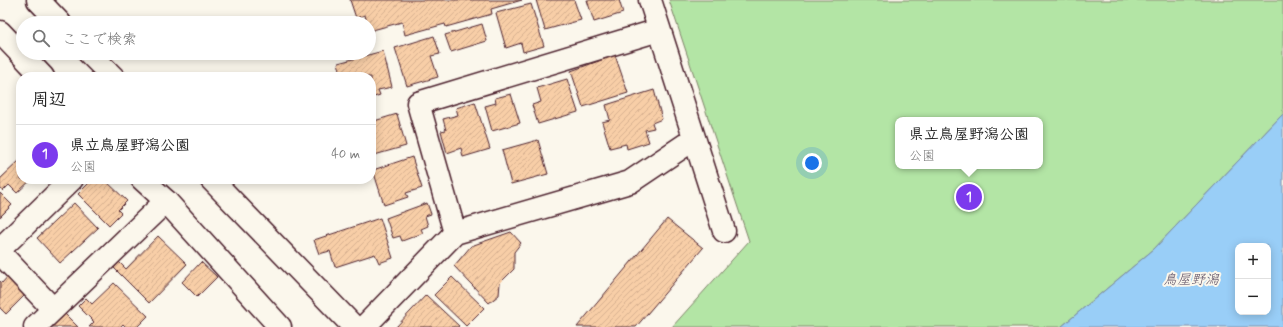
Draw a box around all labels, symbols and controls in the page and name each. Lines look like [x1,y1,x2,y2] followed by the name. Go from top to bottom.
[16,16,376,60] search box
[30,27,52,49] icon: search
[62,30,137,50] text: ここで検索
[32,89,66,111] text: 周辺
[895,117,1043,169] popup
[909,125,1029,145] text: 県立鳥屋野潟公園
[70,136,190,156] text: 県立鳥屋野潟公園
[42,146,48,163] text: 1
[331,146,360,163] text: 40 m
[909,148,935,165] text: 公園
[802,153,822,173] your location
[70,159,96,176] text: 公園
[956,182,982,212] pin: 1
[1235,243,1271,315] map controls
[1235,243,1271,279] button: +
[1163,271,1220,289] water label: 鳥屋野潟
[1235,279,1271,315] button: −

